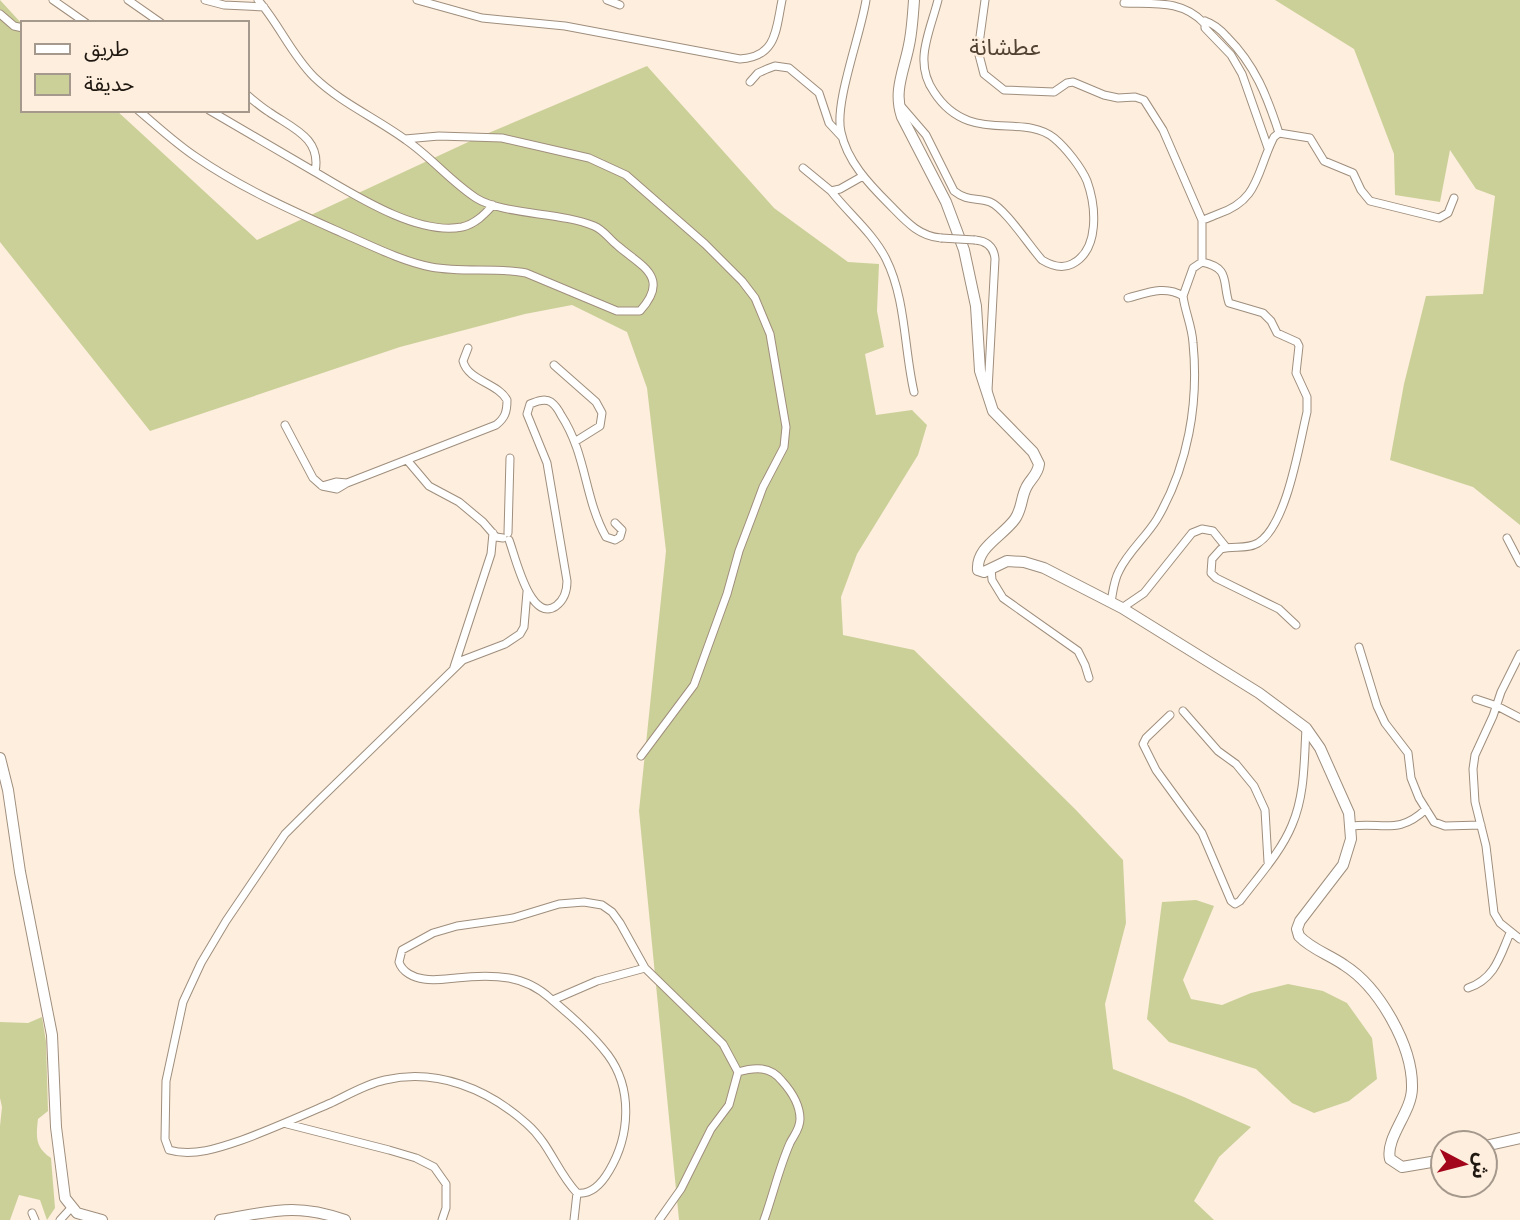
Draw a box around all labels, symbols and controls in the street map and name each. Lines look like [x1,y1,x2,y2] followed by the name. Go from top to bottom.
[21,21,248,112] legend
[969,33,1041,61] district label: عطشانة
[84,36,129,62] text: طريق
[84,71,134,96] text: حديقة
[1429,1129,1499,1199] north arrow
[1467,1152,1493,1180] text: ش

